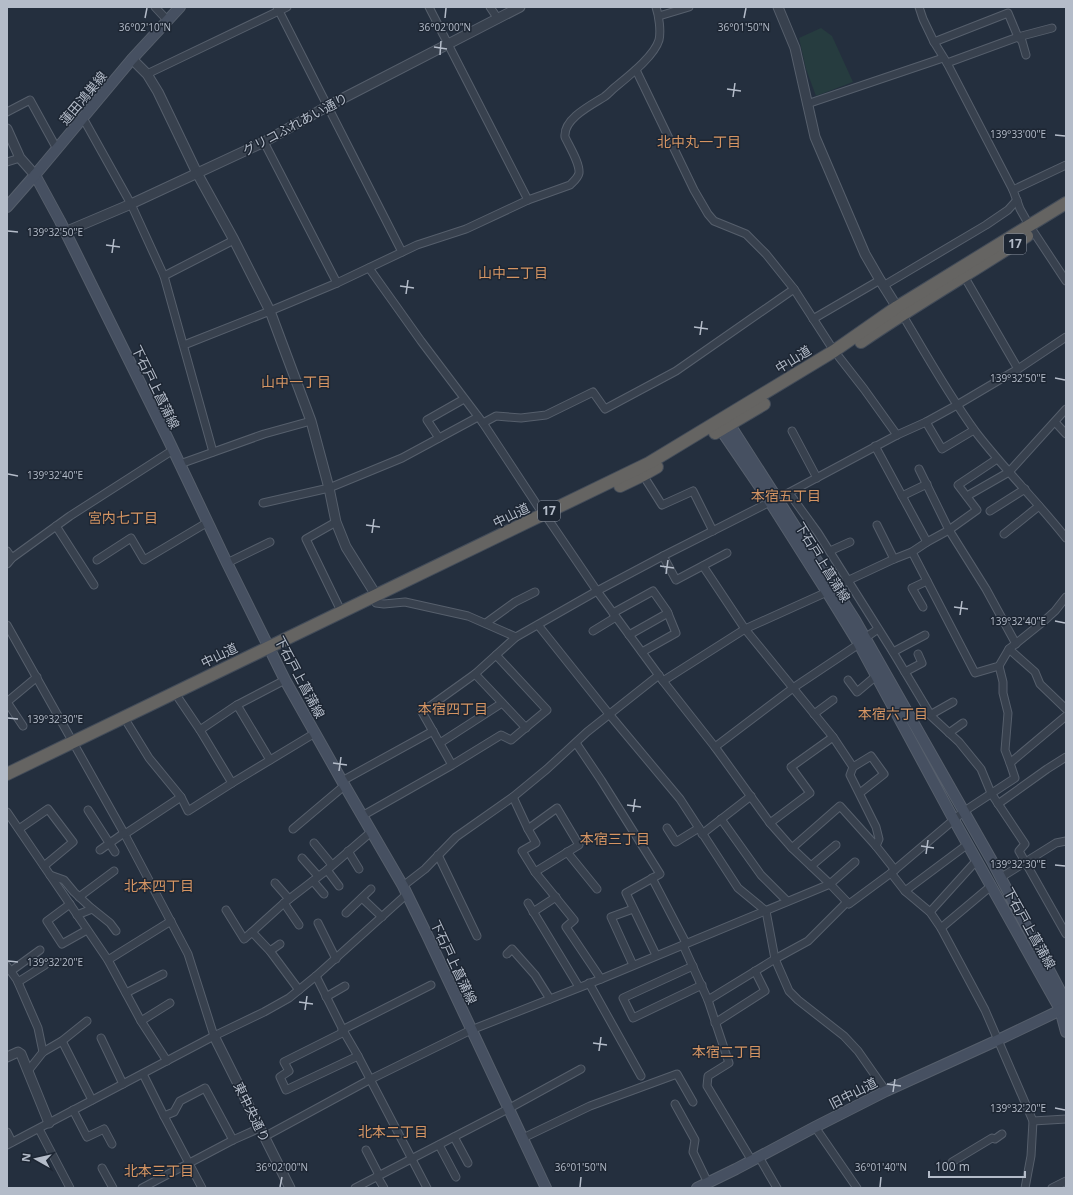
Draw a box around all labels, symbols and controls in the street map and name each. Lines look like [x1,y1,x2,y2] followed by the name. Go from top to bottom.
[119,20,171,34] text: 36°02'10"N
[419,20,471,34] text: 36°02'00"N
[718,20,770,34] text: 36°01'50"N
[55,67,111,129] street label: 蓮田鴻巣線
[239,89,351,159] street label: グリコふれあい通り
[990,127,1046,141] text: 139°33'00"E
[657,132,741,151] district label: 北中丸一丁目
[27,225,83,239] text: 139°32'50"E
[1004,234,1026,254] road number: 17
[478,263,548,282] district label: 山中二丁目
[772,341,814,377] street label: 中山道
[128,342,184,432] street label: 下石戸上菖蒲線
[990,371,1046,385] text: 139°32'50"E
[261,372,331,391] district label: 山中一丁目
[27,468,83,482] text: 139°32'40"E
[751,486,821,505] district label: 本宿五丁目
[490,498,532,532] street label: 中山道
[538,501,560,521] road number: 17
[88,508,158,527] district label: 宮内七丁目
[791,519,855,605] street label: 下石戸上菖蒲線
[990,614,1046,628] text: 139°32'40"E
[271,633,329,721] street label: 下石戸上菖蒲線
[198,638,240,672] street label: 中山道
[418,699,488,718] district label: 本宿四丁目
[858,704,928,723] district label: 本宿六丁目
[27,712,83,726] text: 139°32'30"E
[580,829,650,848] district label: 本宿三丁目
[990,857,1046,871] text: 139°32'30"E
[124,876,194,895] district label: 北本四丁目
[1000,884,1060,972] street label: 下石戸上菖蒲線
[427,917,481,1007] street label: 下石戸上菖蒲線
[27,955,83,969] text: 139°32'20"E
[692,1042,762,1061] district label: 本宿二丁目
[826,1073,880,1113] street label: 旧中山道
[230,1079,274,1145] street label: 東中央通り
[990,1101,1046,1115] text: 139°32'20"E
[358,1122,428,1141] district label: 北本二丁目
[16,1139,56,1179] north arrow
[18,1152,34,1163] text: N
[929,1153,1025,1179] scale bar
[935,1158,970,1175] text: 100 m
[256,1160,308,1174] text: 36°02'00"N
[555,1160,607,1174] text: 36°01'50"N
[855,1160,907,1174] text: 36°01'40"N
[124,1161,194,1180] district label: 北本三丁目

